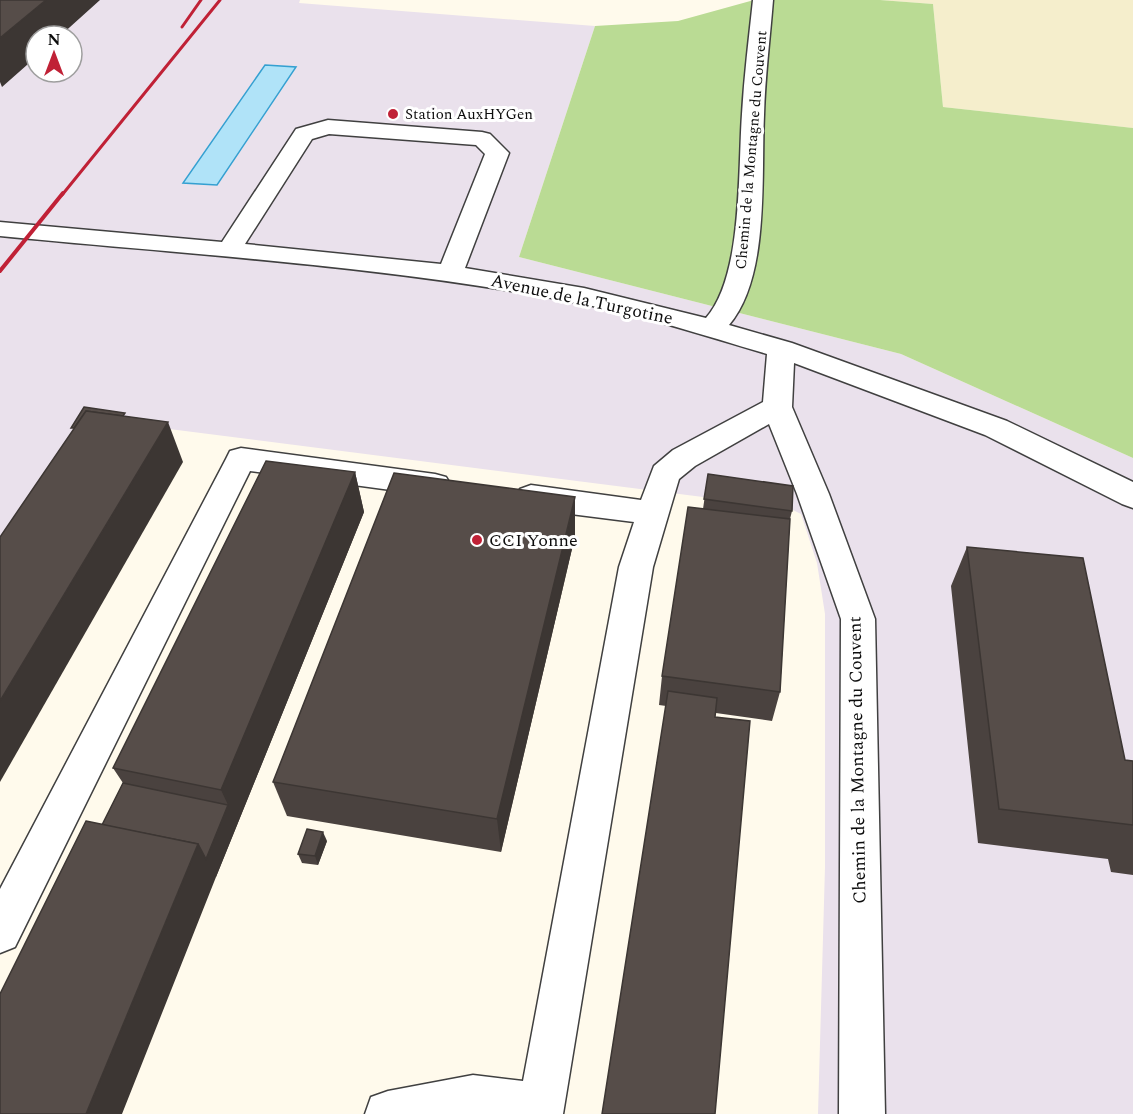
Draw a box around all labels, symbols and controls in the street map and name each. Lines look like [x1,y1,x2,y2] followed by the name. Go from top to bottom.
[24,24,84,84] north arrow
[47,28,61,52] text: N
[730,30,773,270] street label: Chemin de la Montagne du Couvent
[405,103,533,126] place label: Station AuxHYGen
[386,107,400,121] marker: Station AuxHYGen
[488,267,675,332] street label: Avenue de la Turgotine
[489,527,578,554] place label: CCI Yonne
[470,533,484,547] marker: CCI Yonne
[841,616,874,904] street label: Chemin de la Montagne du Couvent

